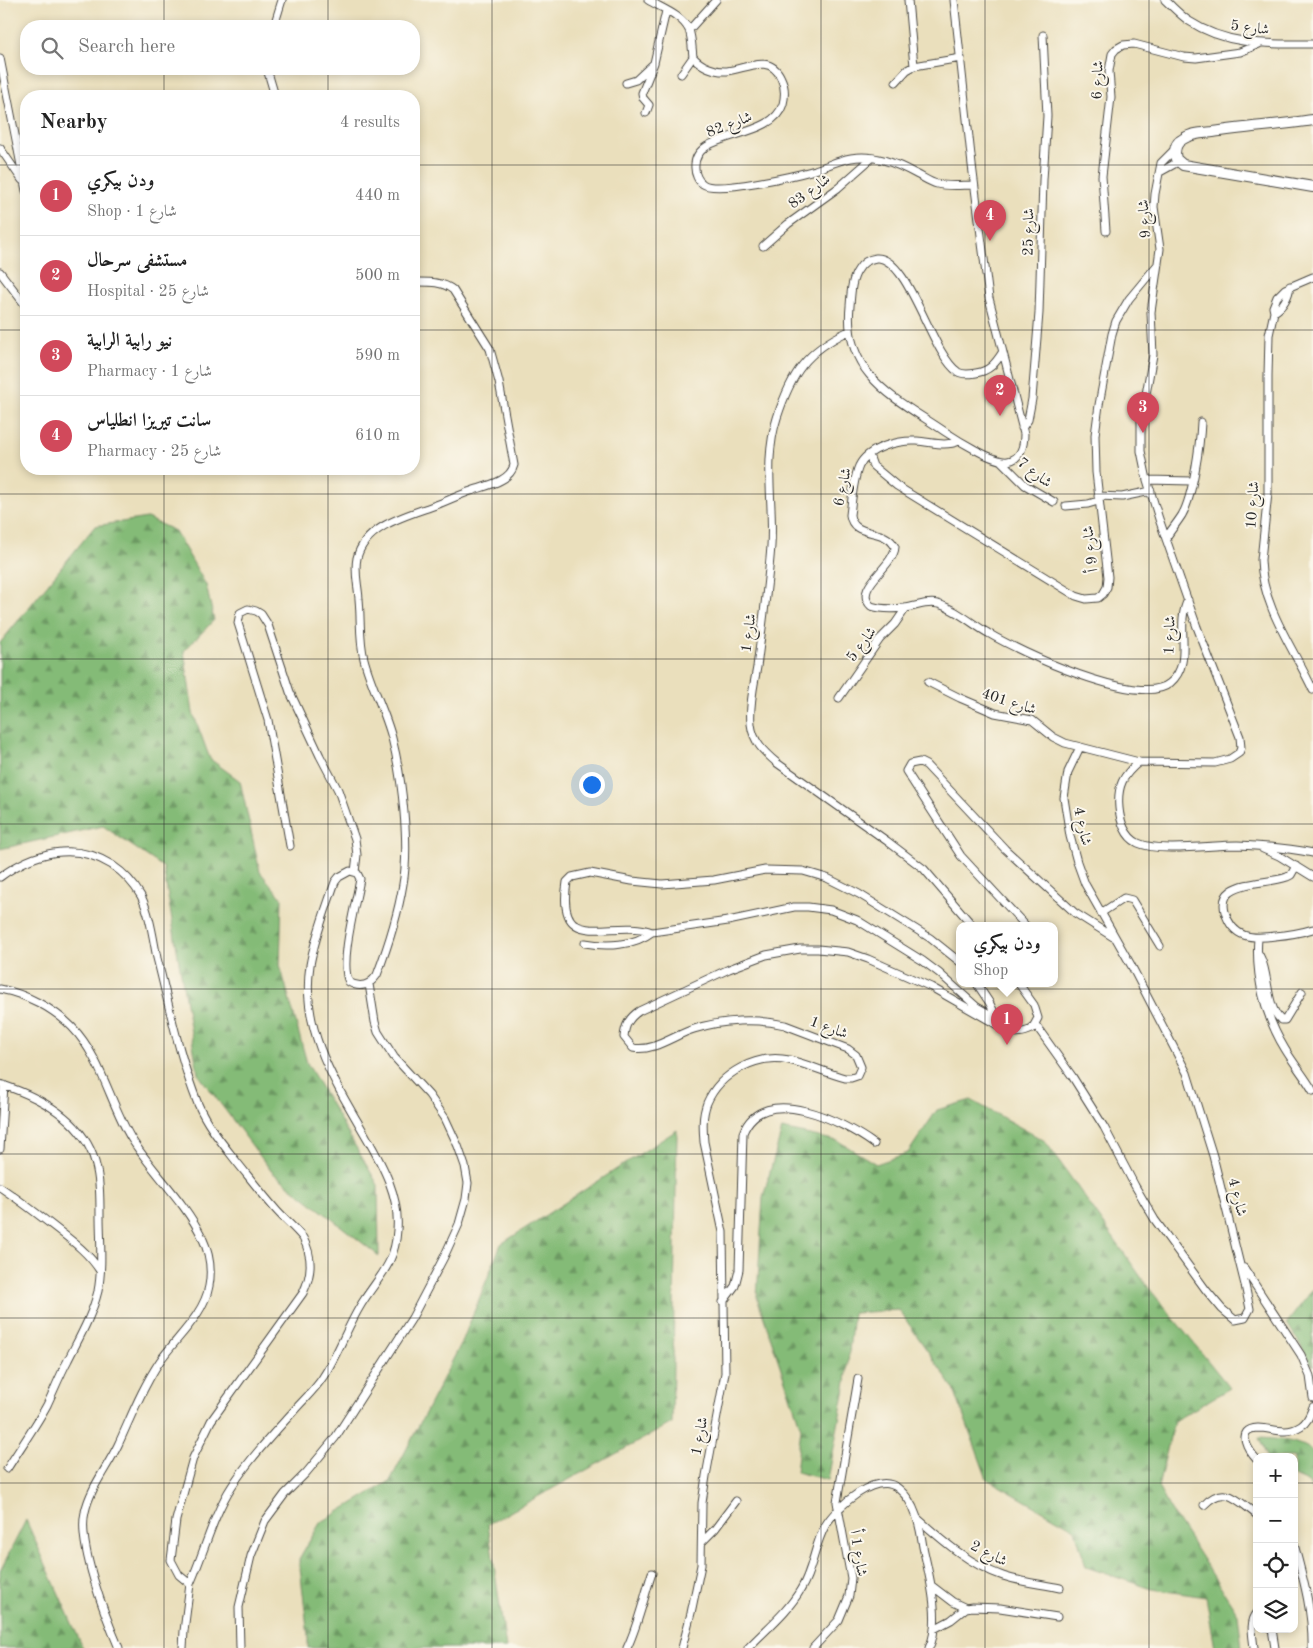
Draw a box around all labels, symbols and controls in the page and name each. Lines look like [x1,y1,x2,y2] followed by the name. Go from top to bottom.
[1229,19,1270,42] street label: شارع 5
[20,20,420,75] search box
[38,34,66,62] icon: search
[78,38,175,57] text: Search here
[1090,60,1111,100] street label: شارع 6
[705,110,756,145] street label: شارع 82
[40,112,108,133] text: Nearby
[340,115,400,131] text: 4 results
[87,172,154,191] text: ودن بيكري
[786,172,836,216] street label: شارع 83
[51,188,61,204] text: 1
[355,188,400,204] text: 440 m
[1137,199,1158,239] street label: شارع 9
[974,200,1006,241] pin: 4
[87,204,177,220] text: Shop · شارع 1
[1022,208,1041,256] street label: شارع 25
[87,252,187,271] text: مستشفى سرحال
[51,268,61,284] text: 2
[355,268,400,284] text: 500 m
[87,284,209,300] text: Hospital · شارع 25
[87,332,172,351] text: نيو رابية الرابية
[51,348,61,364] text: 3
[355,348,400,364] text: 590 m
[87,364,212,380] text: Pharmacy · شارع 1
[984,375,1016,416] pin: 2
[1127,392,1159,433] pin: 3
[87,412,211,431] text: سانت تيريزا انطلياس
[51,428,61,444] text: 4
[355,428,400,444] text: 610 m
[87,444,221,460] text: Pharmacy · شارع 25
[1012,455,1054,494] street label: شارع 7
[832,467,859,509] street label: شارع 6
[1244,481,1267,530] street label: شارع 10
[1076,524,1106,574] street label: شارع 9 أ
[739,613,764,654] street label: شارع 1
[1162,615,1183,655] street label: شارع 1
[844,625,883,667] street label: شارع 5
[978,687,1038,722] street label: شارع 401
[579,772,605,798] your location
[1066,806,1093,848] street label: شارع 4
[956,922,1058,987] popup
[973,935,1041,954] text: ودن بيكري
[973,963,1008,979] text: Shop
[991,1004,1023,1045] pin: 1
[806,1014,849,1046] street label: شارع 1
[1221,1177,1249,1219] street label: شارع 4
[689,1416,715,1458] street label: شارع 1
[1253,1453,1298,1633] map controls
[1253,1453,1298,1498] button: +
[1253,1498,1298,1543] button: −
[843,1528,874,1578] street label: شارع 1 أ
[966,1539,1009,1573] street label: شارع 2
[1253,1543,1298,1588] button: locate
[1253,1588,1298,1633] button: layers

